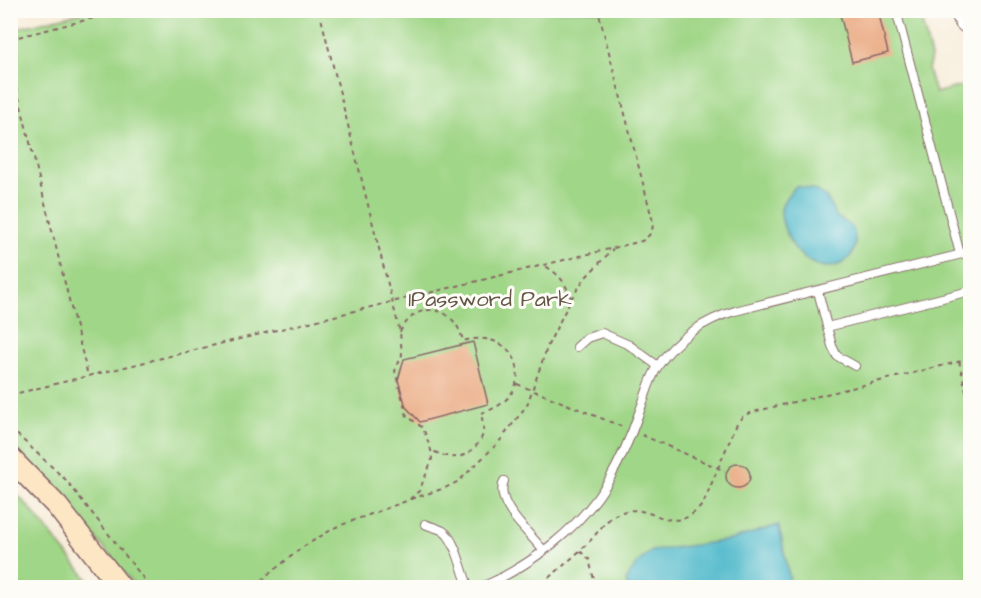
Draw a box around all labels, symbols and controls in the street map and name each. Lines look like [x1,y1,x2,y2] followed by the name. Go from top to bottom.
[408,284,572,315] park label: 1Password Park

